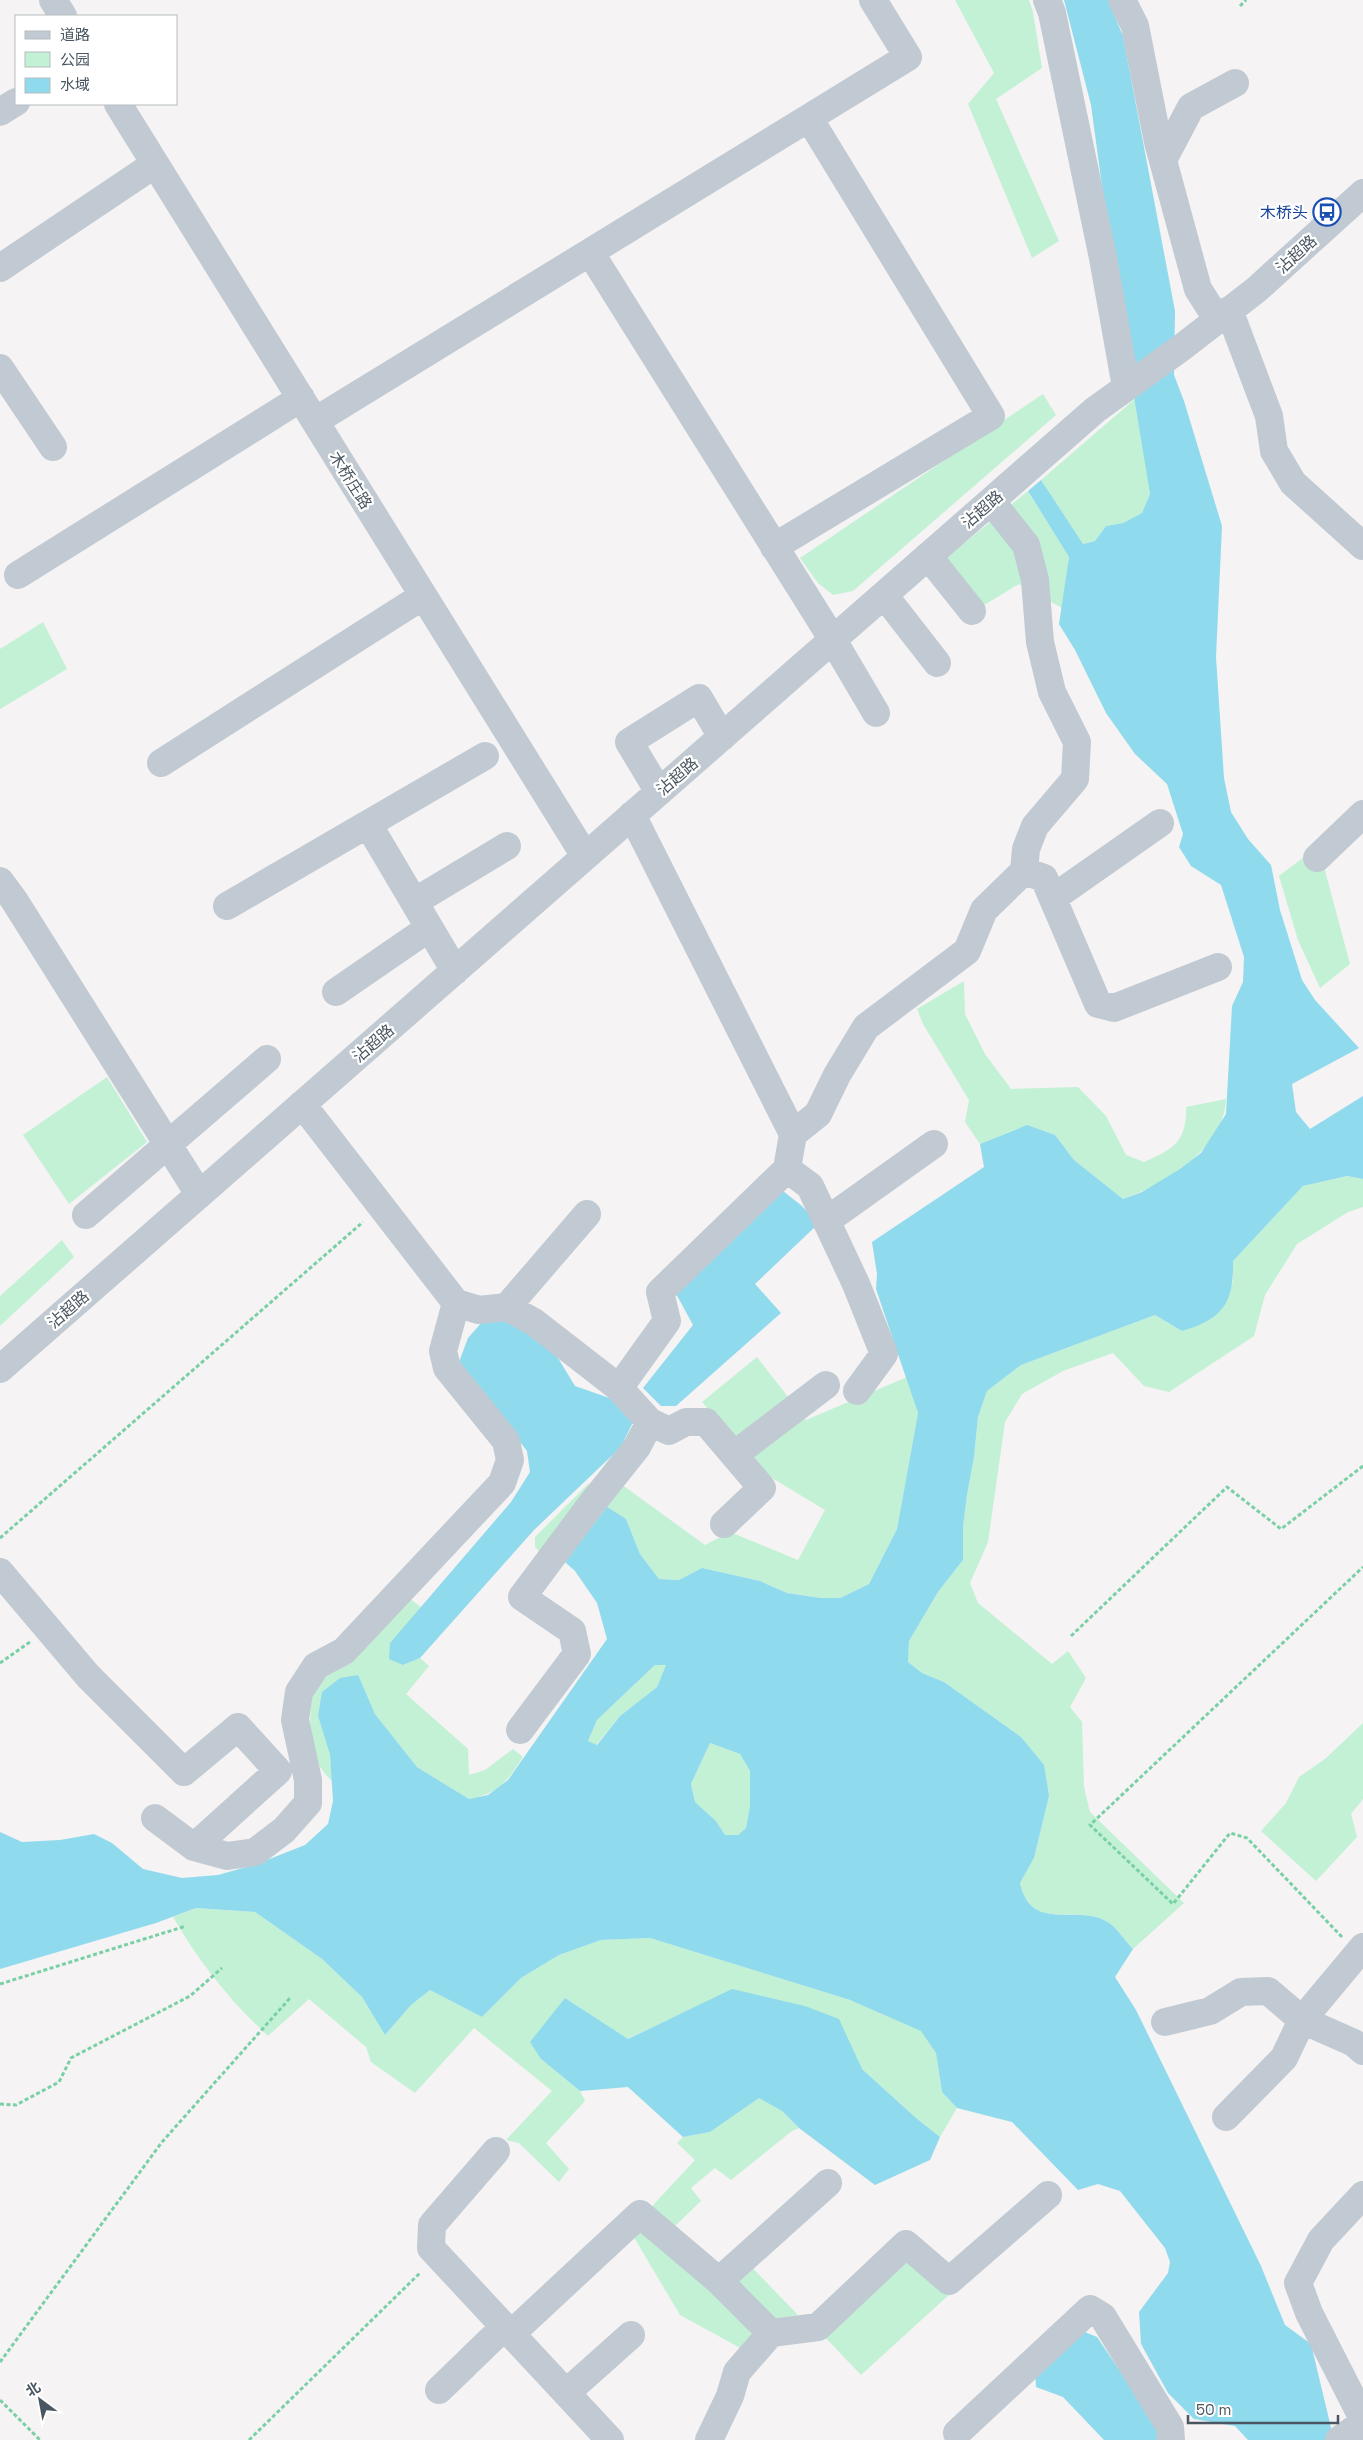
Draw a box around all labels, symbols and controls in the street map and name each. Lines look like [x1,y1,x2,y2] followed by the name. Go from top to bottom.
[15,15,178,105] legend
[60,25,90,44] text: 道路
[60,50,90,69] text: 公园
[60,75,90,94] text: 水域
[1312,197,1342,227] bus stop icon: 木桥头
[1260,202,1308,223] place label: 木桥头
[1271,231,1321,278] street label: 沾超路
[325,448,376,513] street label: 木桥庄路
[957,486,1007,533] street label: 沾超路
[652,753,702,800] street label: 沾超路
[348,1020,398,1067] street label: 沾超路
[43,1286,93,1333] street label: 沾超路
[15,2375,65,2425] north arrow
[22,2378,44,2400] text: 北
[1188,2392,1338,2424] scale bar
[1196,2400,1231,2419] text: 50 m

